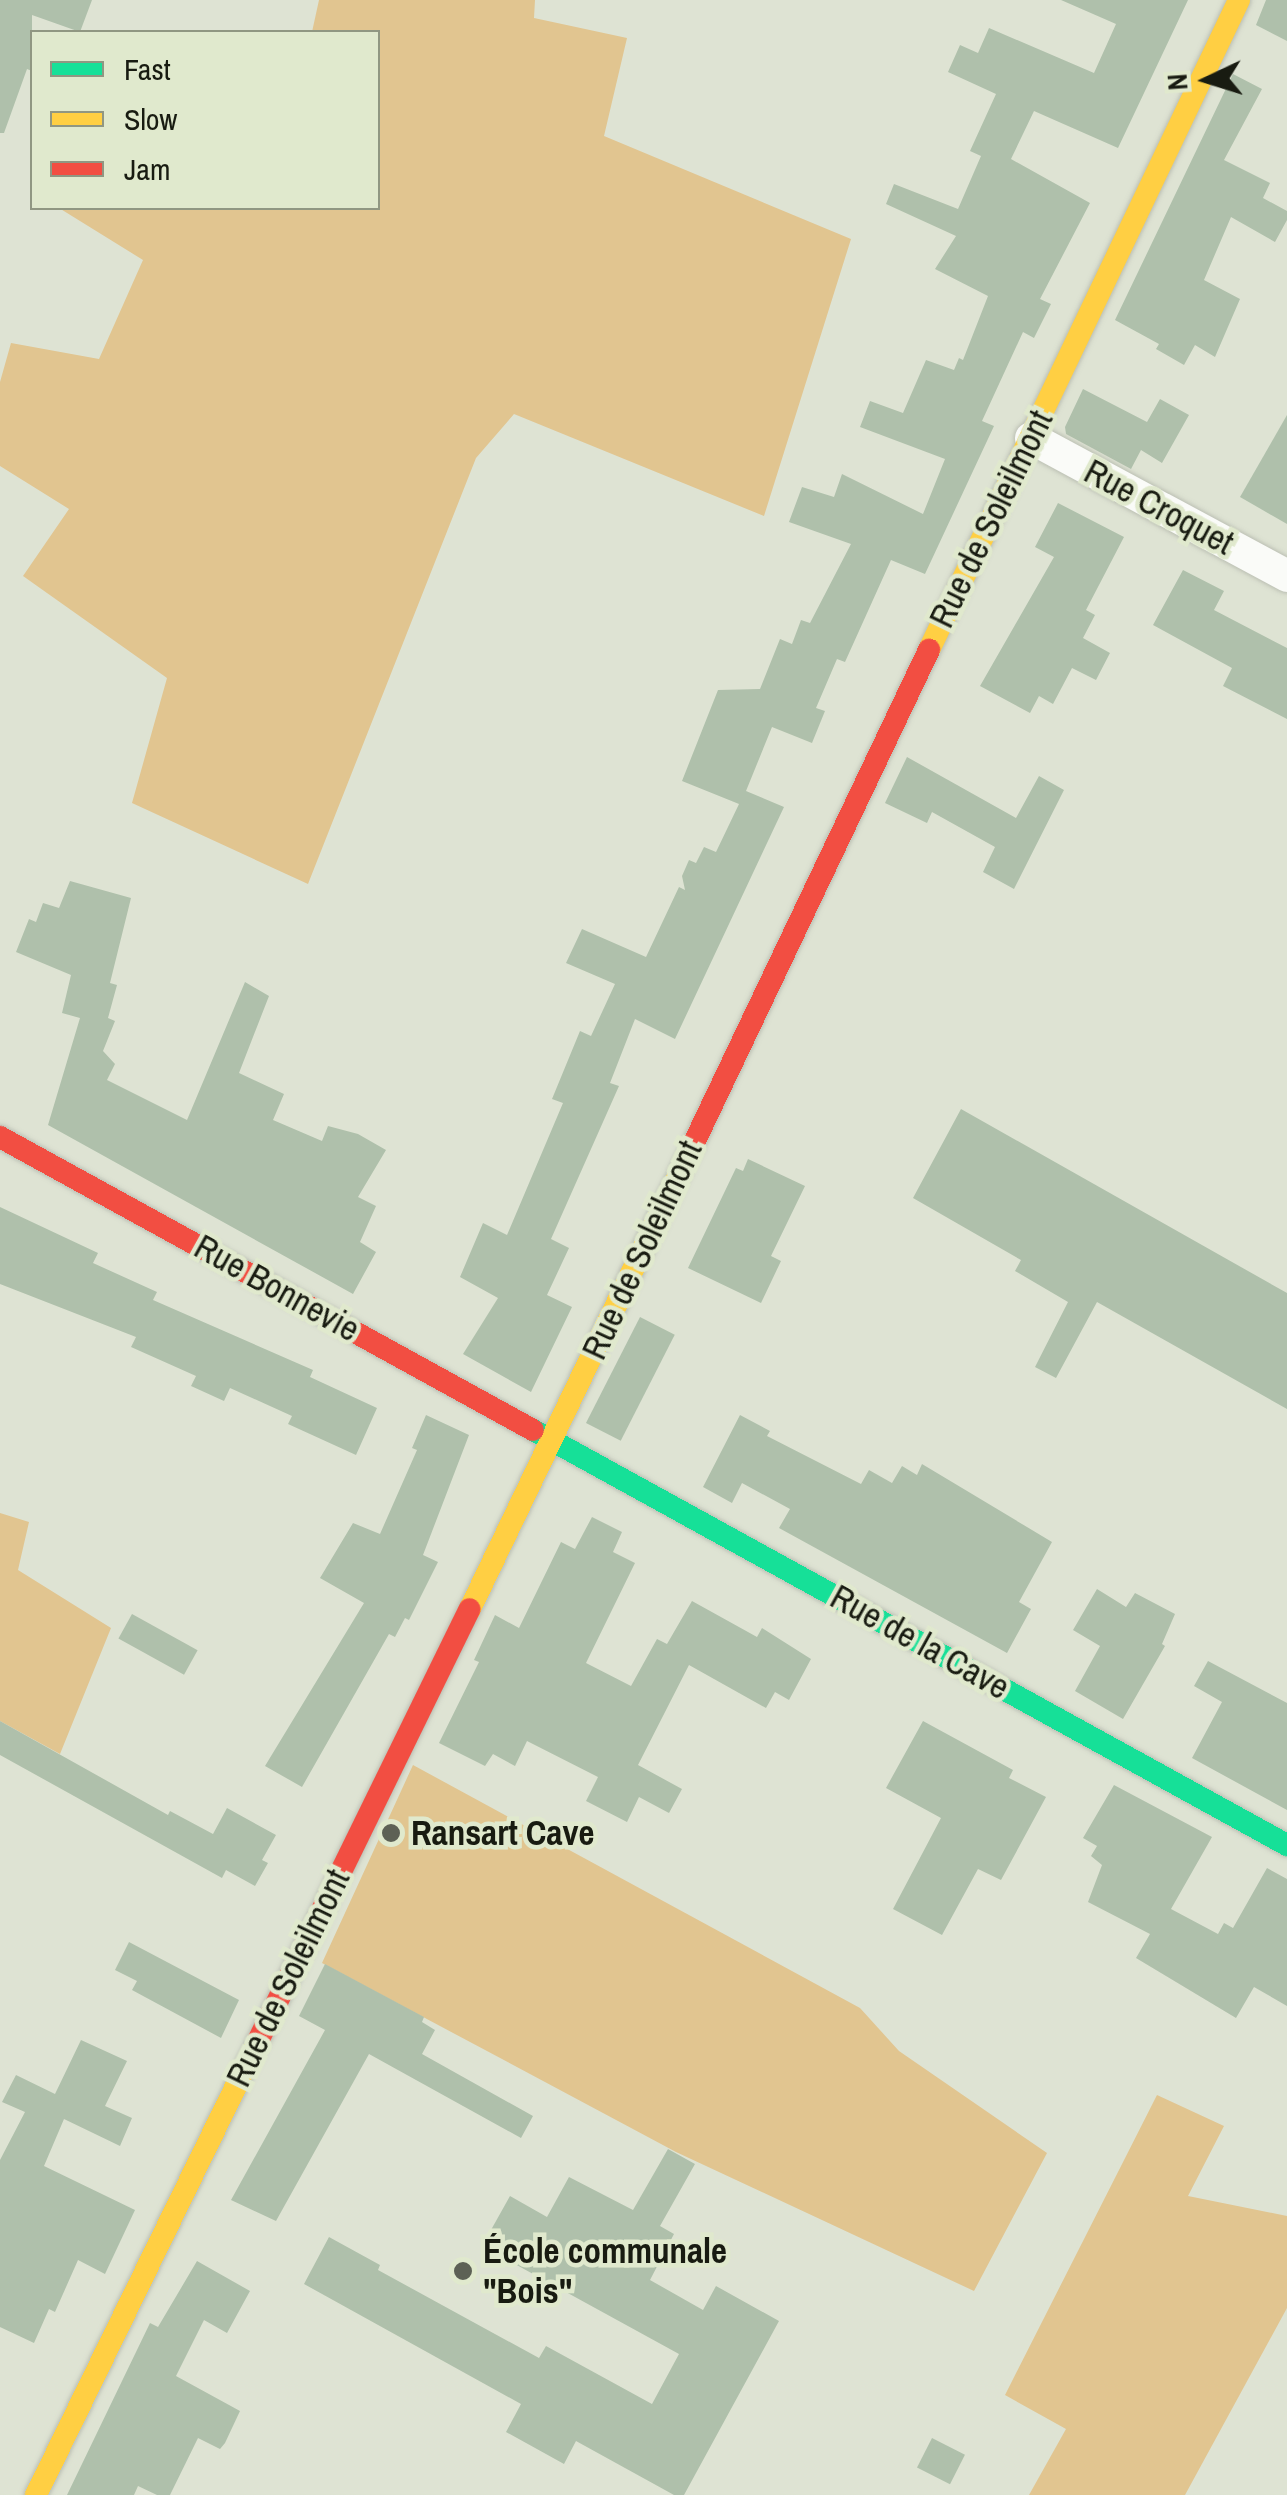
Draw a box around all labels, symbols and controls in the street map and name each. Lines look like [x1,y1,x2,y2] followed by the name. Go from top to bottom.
[30,30,380,210] legend
[1157,30,1257,130] north arrow
[124,49,171,89] text: Fast
[1158,73,1197,92] text: N
[124,99,177,139] text: Slow
[124,149,170,189] text: Jam
[920,404,1062,634] street label: Rue de Soleilmont
[1077,450,1241,564] street label: Rue Croquet
[573,1134,711,1366] street label: Rue de Soleilmont
[187,1226,367,1350] street label: Rue Bonnevie
[823,1576,1017,1708] street label: Rue de la Cave
[411,1812,594,1854] place label: Ransart Cave
[380,1822,402,1844] marker: Ransart Cave
[217,1863,359,2093] street label: Rue de Soleilmont
[483,2230,727,2312] place label: École communale "Bois"
[452,2260,474,2282] marker: École communale "Bois"

